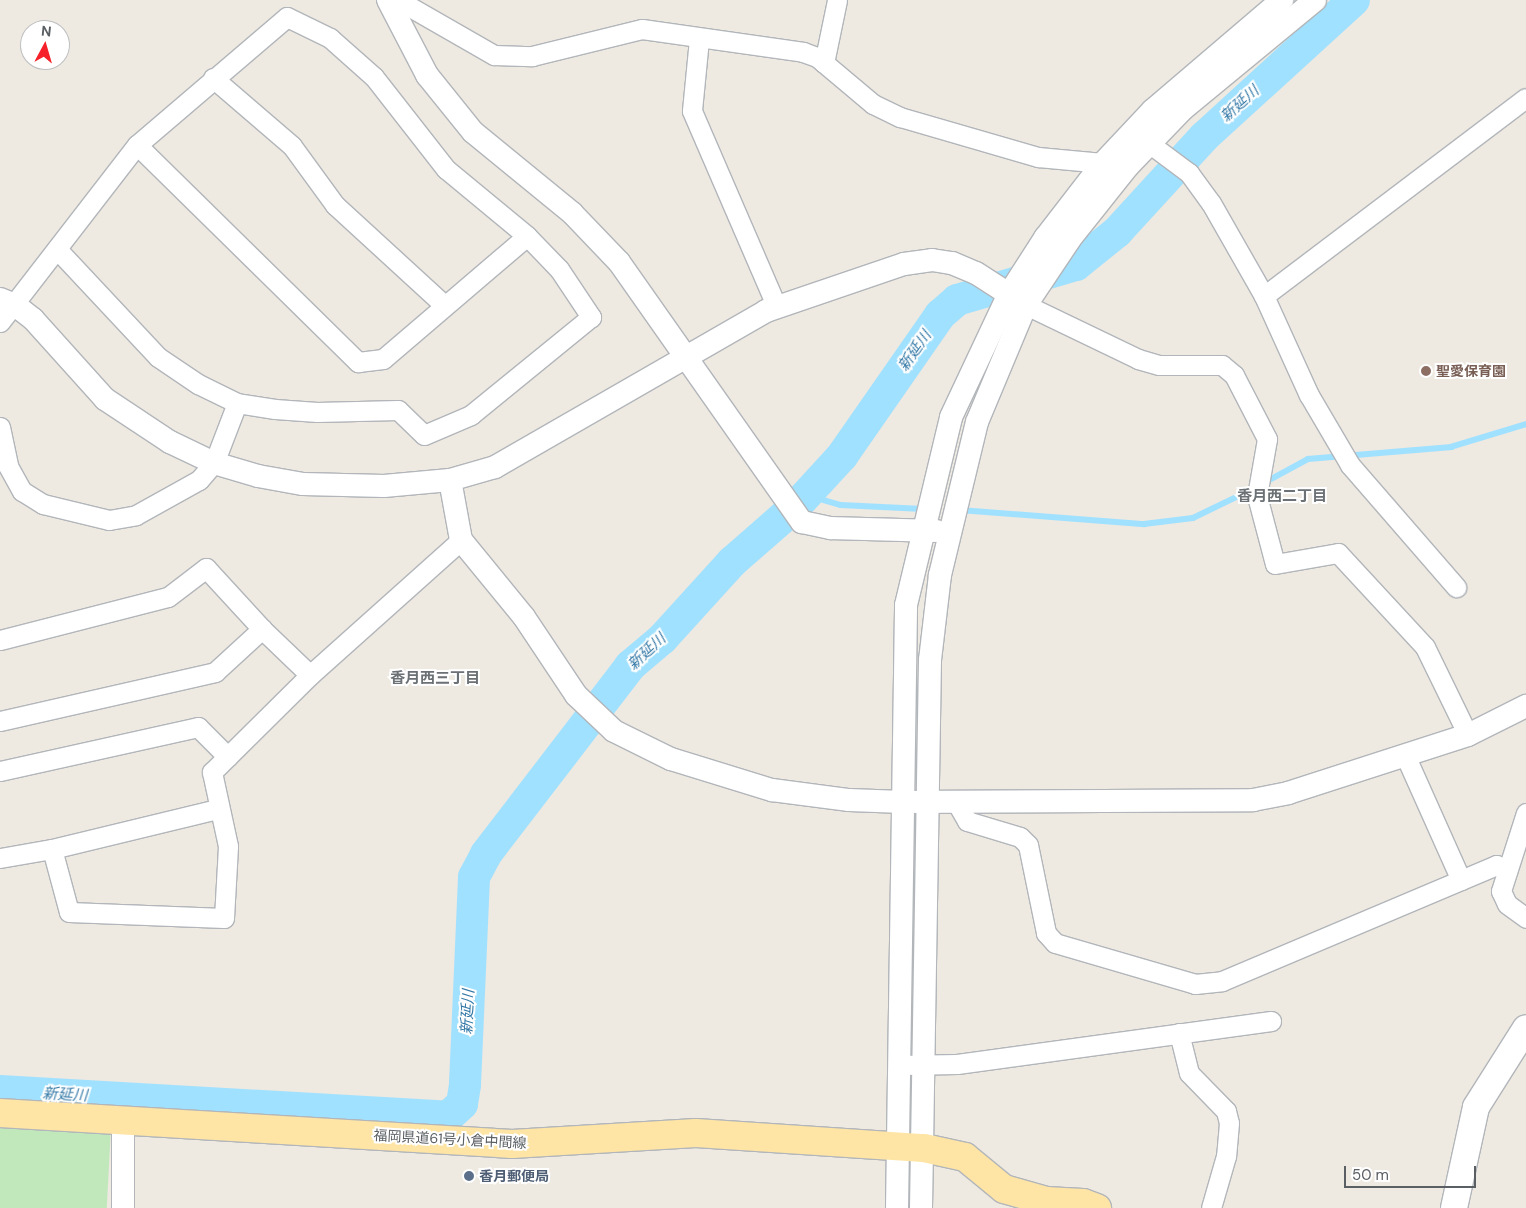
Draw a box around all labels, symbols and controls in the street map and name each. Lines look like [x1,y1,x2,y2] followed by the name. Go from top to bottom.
[20,20,70,70] north arrow
[40,22,52,41] text: N
[1217,82,1263,126] water label: 新延川
[895,327,935,375] water label: 新延川
[1436,363,1506,379] place label: 聖愛保育園
[1420,365,1432,377] marker: 聖愛保育園
[1237,488,1327,506] district label: 香月西二丁目
[624,630,670,674] water label: 新延川
[390,670,480,688] district label: 香月西三丁目
[458,989,478,1035] water label: 新延川
[42,1085,88,1105] water label: 新延川
[373,1127,527,1151] street label: 福岡県道61号小倉中間線
[1346,1156,1478,1188] scale bar
[1352,1165,1389,1185] text: 50 m
[479,1168,549,1184] place label: 香月郵便局
[463,1170,475,1182] marker: 香月郵便局

